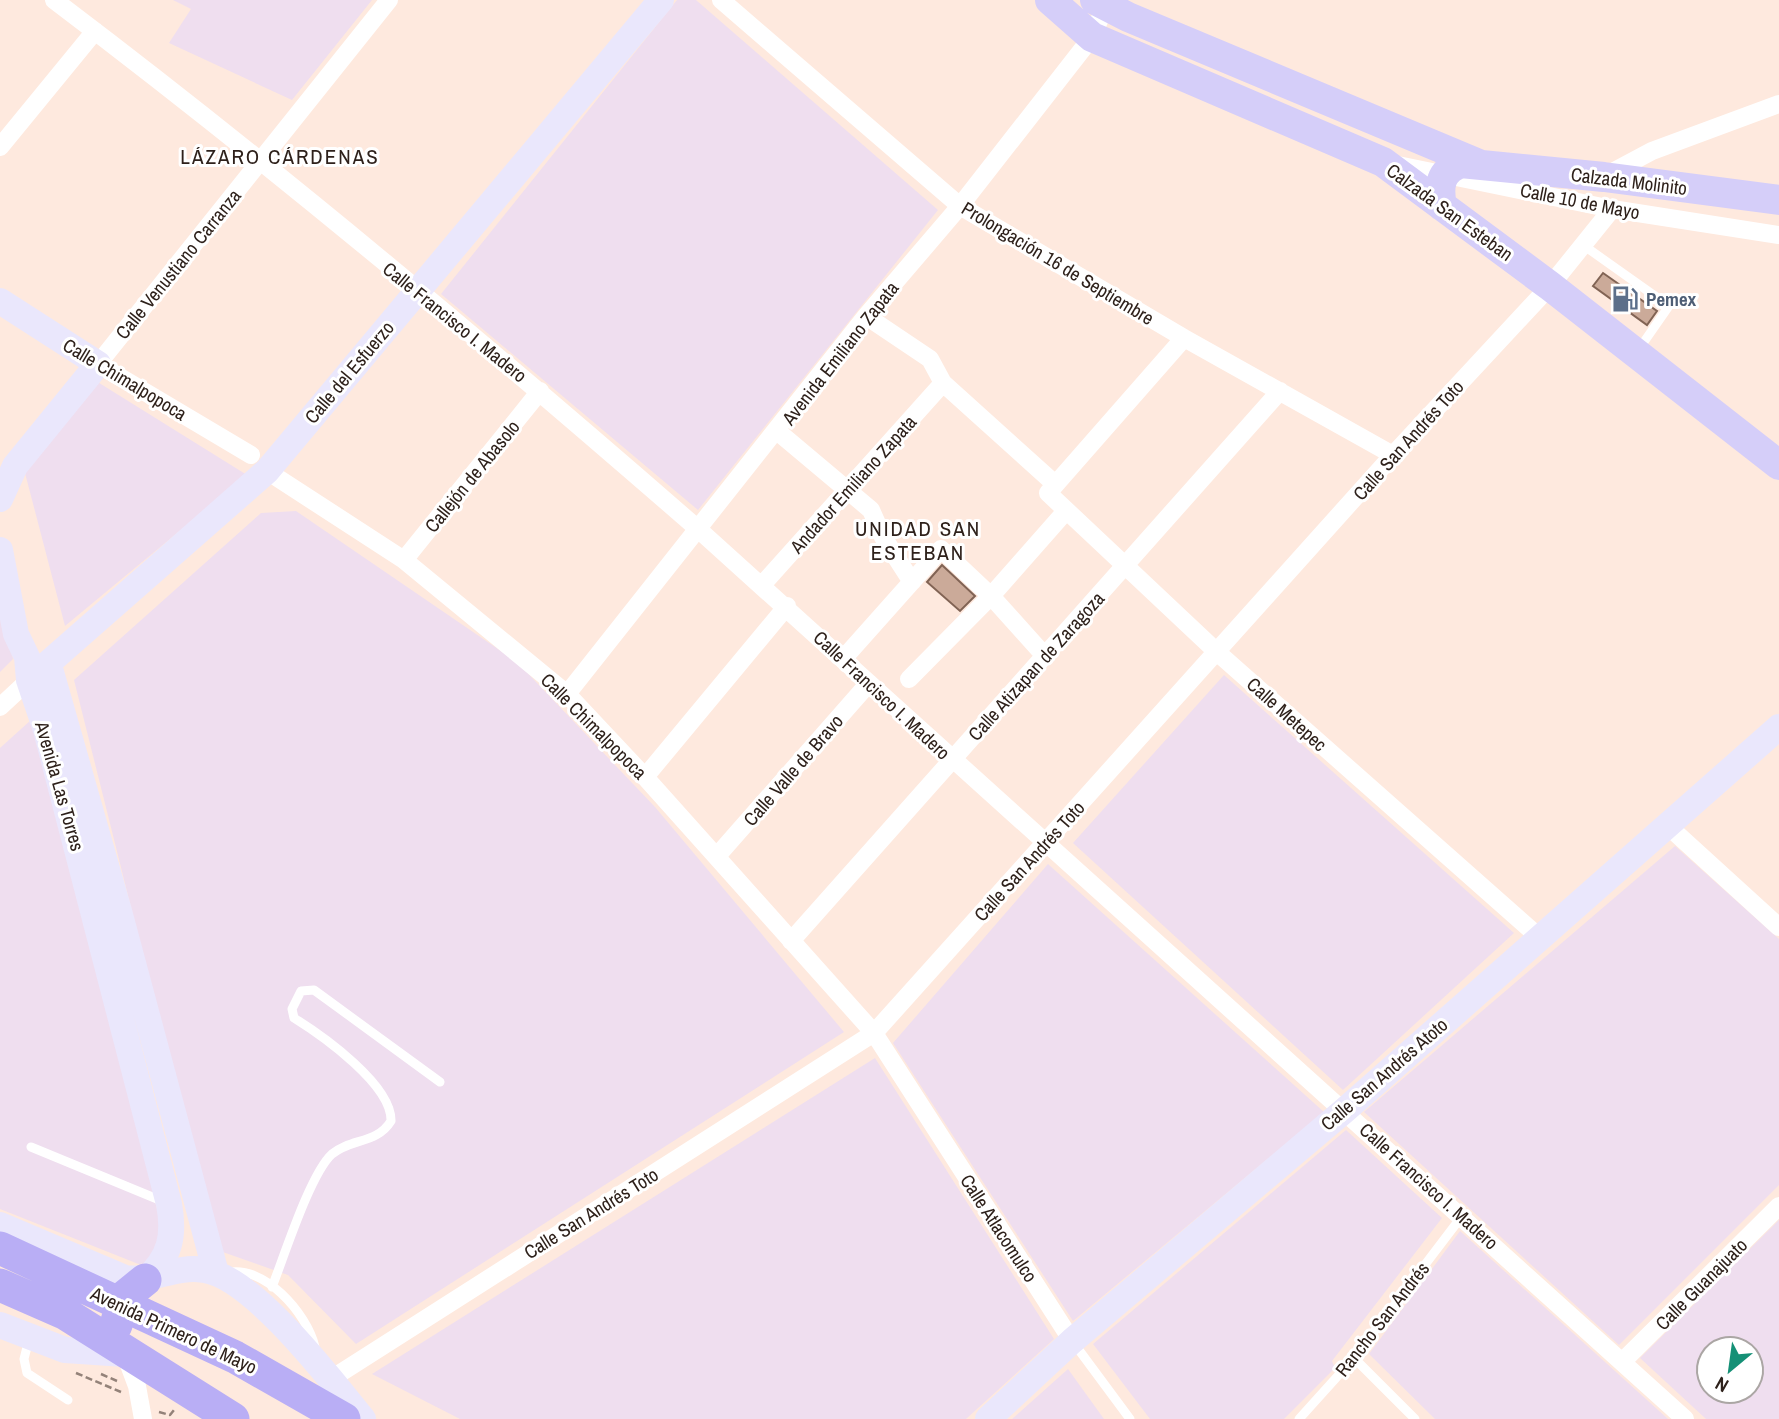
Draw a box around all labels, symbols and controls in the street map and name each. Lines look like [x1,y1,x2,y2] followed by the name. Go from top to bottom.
[180,142,380,171] district label: LÁZARO CÁRDENAS
[1381,157,1519,267] street label: Calzada San Esteban
[1569,161,1689,201] street label: Calzada Molinito
[1518,177,1642,225] street label: Calle 10 de Mayo
[109,183,247,345] street label: Calle Venustiano Carranza
[957,195,1159,331] street label: Prolongación 16 de Septiembre
[378,256,532,388] street label: Calle Francisco I. Madero
[775,276,904,431] street label: Avenida Emiliano Zapata
[1610,284,1640,314] fuel station icon: Pemex
[1646,286,1697,312] place label: Pemex
[298,315,400,429] street label: Calle del Esfuerzo
[58,332,192,426] street label: Calle Chimalpopoca
[1347,374,1469,506] street label: Calle San Andrés Toto
[783,409,922,559] street label: Andador Emiliano Zapata
[419,414,525,538] street label: Callejón de Abasolo
[855,514,981,567] district label: UNIDAD SAN ESTEBAN
[962,586,1110,746] street label: Calle Atizapan de Zaragoza
[808,625,956,765] street label: Calle Francisco I. Madero
[535,667,653,785] street label: Calle Chimalpopoca
[1241,671,1333,757] street label: Calle Metepec
[737,709,849,831] street label: Calle Valle de Bravo
[29,717,91,854] street label: Avenida Las Torres
[968,795,1090,927] street label: Calle San Andrés Toto
[1315,1012,1453,1136] street label: Calle San Andrés Atoto
[1354,1117,1504,1255] street label: Calle Francisco I. Madero
[519,1161,663,1265] street label: Calle San Andrés Toto
[954,1169,1044,1287] street label: Calle Atlacomulco
[1649,1232,1753,1336] street label: Calle Guanajuato
[1329,1256,1435,1382] street label: Rancho San Andrés
[86,1280,261,1380] street label: Avenida Primero de Mayo
[1695,1335,1765,1405] north arrow
[1711,1371,1733,1399] text: N

